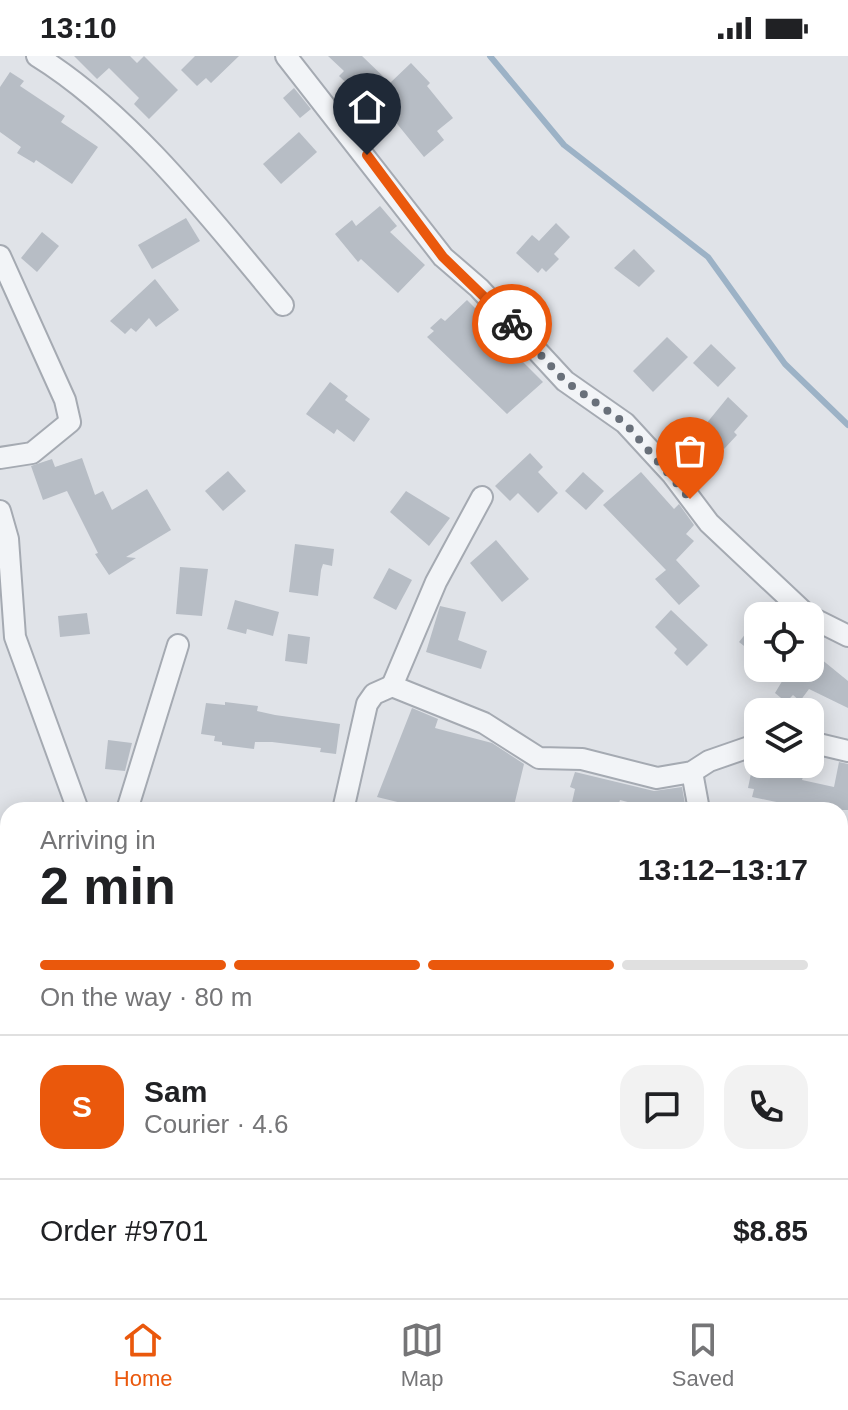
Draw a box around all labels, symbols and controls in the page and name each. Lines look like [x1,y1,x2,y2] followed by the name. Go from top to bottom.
[40,11,117,44] text: 13:10
[333,73,401,155] pin
[345,85,389,129] icon: home
[472,284,552,364] courier
[490,302,534,346] icon: bike
[656,417,724,499] pin
[668,429,712,473] icon: bag
[744,602,824,778] map controls
[744,602,824,682] button: locate
[744,698,824,778] button: layers
[40,825,156,855] text: Arriving in
[638,853,808,886] text: 13:12–13:17
[40,857,176,915] text: 2 min
[40,982,252,1012] text: On the way · 80 m
[620,1065,704,1149] button: chat
[724,1065,808,1149] button: phone
[144,1075,207,1108] text: Sam
[72,1090,92,1123] text: S
[144,1109,289,1139] text: Courier · 4.6
[40,1214,208,1247] text: Order #9701
[733,1214,808,1247] text: $8.85
[114,1318,173,1392] tab: Home
[400,1318,444,1392] tab: Map
[672,1318,734,1392] tab: Saved

